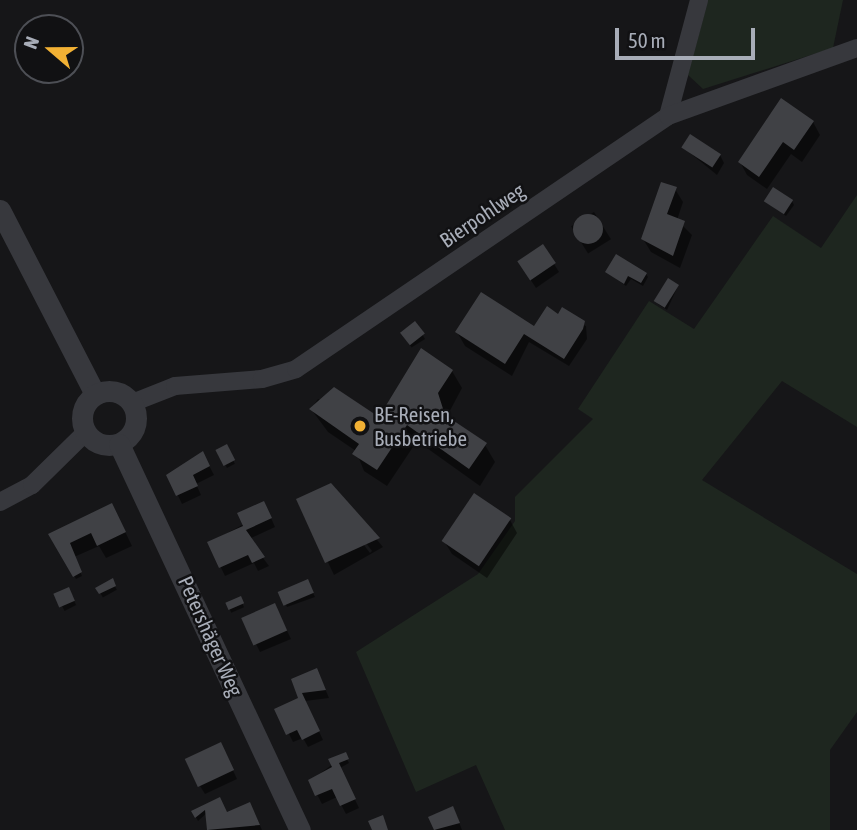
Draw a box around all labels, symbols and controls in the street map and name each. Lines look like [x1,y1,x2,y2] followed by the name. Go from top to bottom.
[14,14,84,84] north arrow
[619,14,759,58] scale bar
[628,28,666,52] text: 50 m
[19,33,43,52] text: N
[435,177,529,253] street label: Bierpohlweg
[374,401,467,451] place label: BE-Reisen, Busbetriebe
[352,418,368,434] marker: BE-Reisen, Busbetriebe
[173,572,249,700] street label: Petershäger Weg

